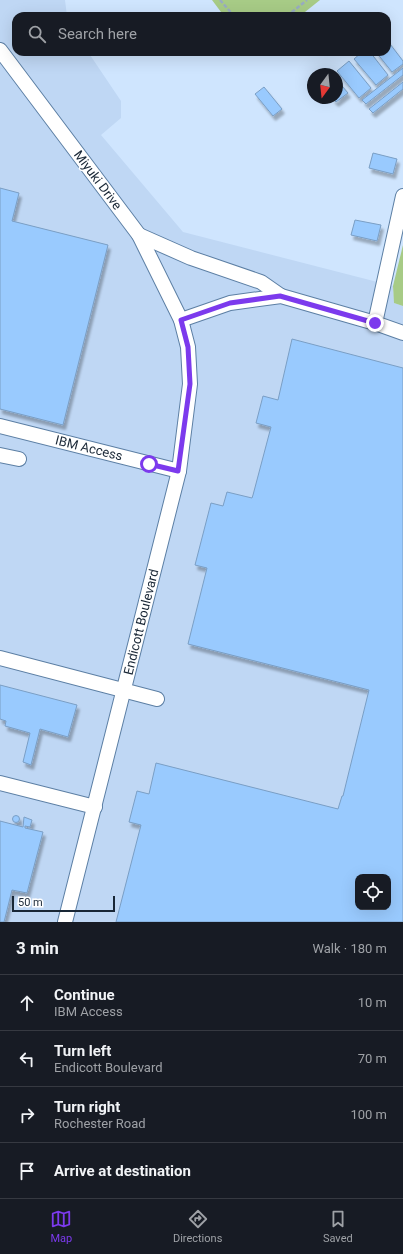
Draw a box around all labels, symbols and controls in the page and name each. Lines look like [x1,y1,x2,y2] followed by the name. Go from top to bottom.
[12,12,391,56] search box
[26,23,48,45] icon: search
[58,25,137,43] text: Search here
[307,68,343,104] north arrow
[71,148,125,213] street label: Miyuki Drive
[366,314,384,332] route end
[54,432,124,464] street label: IBM Access
[140,455,158,473] route start
[121,568,161,676] street label: Endicott Boulevard
[355,874,391,910] map controls
[355,874,391,910] button: locate
[12,894,115,913] scale bar
[18,896,43,909] text: 50 m
[16,938,59,958] text: 3 min
[312,941,387,956] text: Walk · 180 m
[54,986,115,1004] text: Continue
[16,992,38,1014] icon: ahead
[358,995,387,1010] text: 10 m
[54,1004,123,1019] text: IBM Access
[54,1042,111,1060] text: Turn left
[16,1048,38,1070] icon: left
[358,1051,387,1066] text: 70 m
[54,1060,163,1075] text: Endicott Boulevard
[54,1098,120,1116] text: Turn right
[16,1104,38,1126] icon: right
[350,1107,387,1122] text: 100 m
[54,1116,146,1131] text: Rochester Road
[16,1160,38,1182] icon: arrive
[54,1162,191,1180] text: Arrive at destination
[50,1208,72,1245] tab: Map
[173,1208,222,1245] tab: Directions
[323,1208,353,1245] tab: Saved

